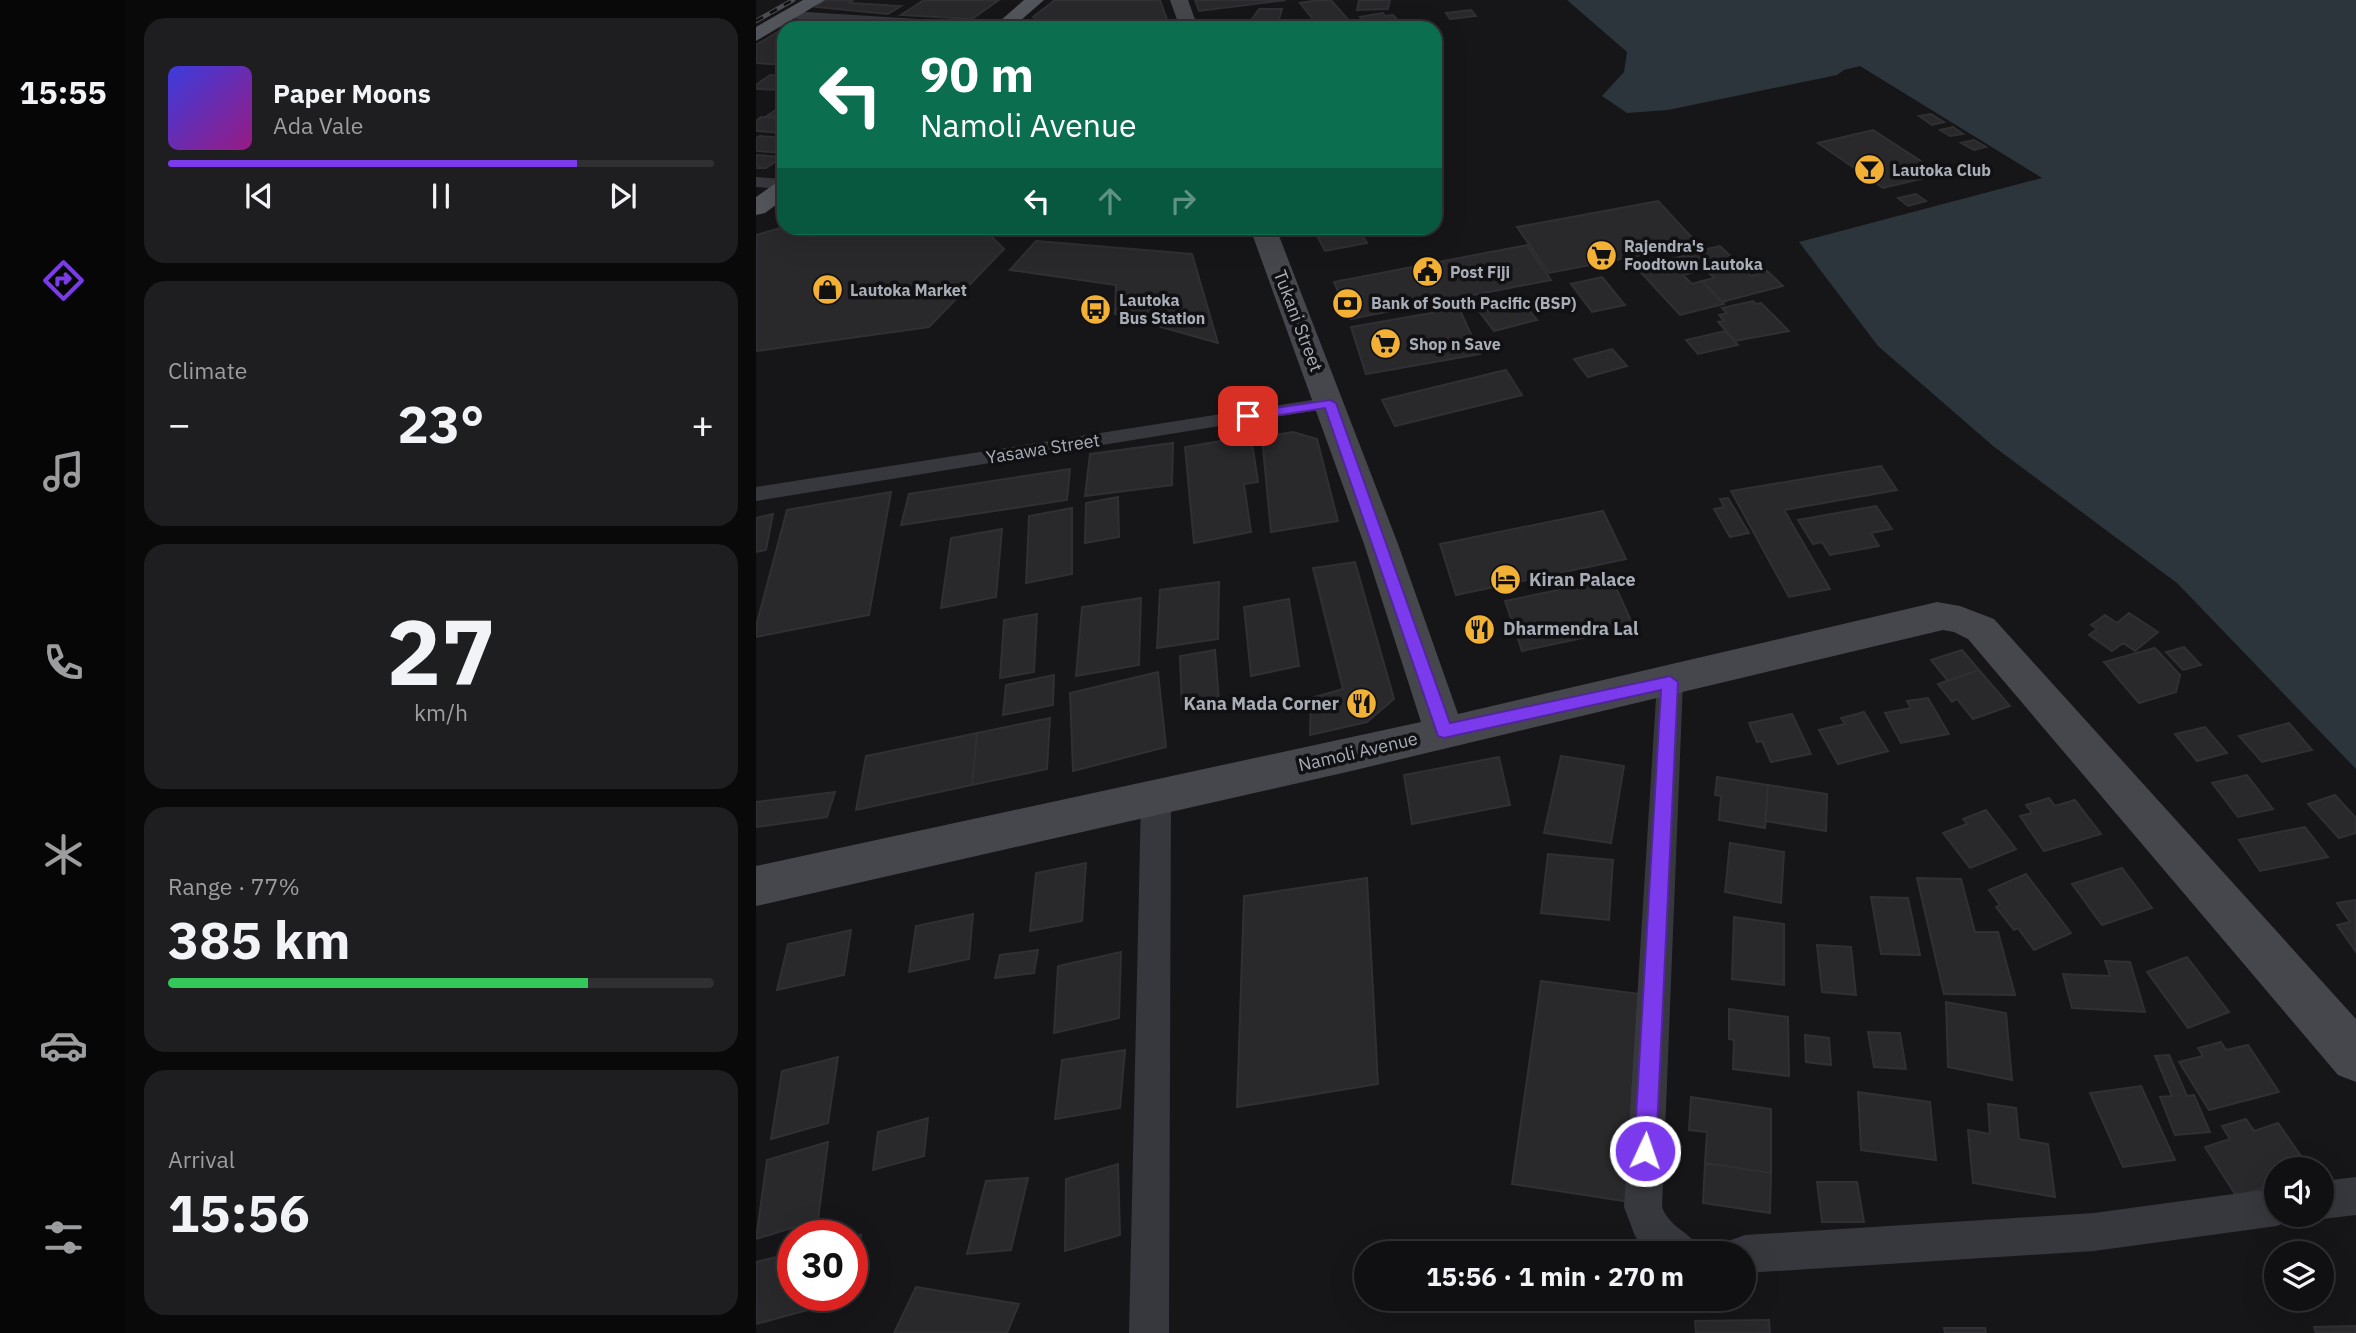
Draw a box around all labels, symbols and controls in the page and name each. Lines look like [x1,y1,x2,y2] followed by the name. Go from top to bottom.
[920,42,1034,105] text: 90 m
[805,49,896,140] icon: left
[19,71,107,113] text: 15:55
[273,76,431,110] text: Paper Moons
[920,104,1137,146] text: Namoli Avenue
[273,110,363,140] text: Ada Vale
[1852,153,1886,187] bar icon: Lautoka Club
[1892,160,1991,180] place label: Lautoka Club
[240,177,278,215] icon: previous
[422,177,460,215] icon: pause
[604,177,642,215] icon: next
[1018,182,1056,220] icon: left
[1091,182,1129,220] icon: ahead
[1164,182,1202,220] icon: right
[1624,236,1763,274] place label: Rajendra's Foodtown Lautoka
[1584,238,1618,272] supermarket icon: Rajendra's Foodtown Lautoka
[1410,255,1444,289] public building icon: Post Fiji
[39,256,88,305] icon: directions
[1450,262,1510,282] place label: Post Fiji
[1269,267,1328,375] street label: Tukani Street
[810,273,844,307] shop icon: Lautoka Market
[850,280,967,300] place label: Lautoka Market
[1331,286,1365,320] bank icon: Bank of South Pacific (BSP)
[1119,290,1205,328] place label: Lautoka Bus Station
[1079,292,1113,326] bus stop icon: Lautoka Bus Station
[1371,293,1576,313] place label: Bank of South Pacific (BSP)
[1369,327,1403,361] supermarket icon: Shop n Save
[1409,334,1501,354] place label: Shop n Save
[168,355,247,385] text: Climate
[1218,386,1278,446] pin
[398,390,484,457] text: 23°
[1229,397,1267,435] icon: arrive
[168,399,191,448] text: −
[691,399,714,448] text: +
[985,428,1101,469] street label: Yasawa Street
[39,447,88,496] icon: music
[1489,563,1523,597] hotel icon: Kiran Palace
[1529,568,1636,591] place label: Kiran Palace
[386,592,496,710] text: 27
[1463,612,1497,646] restaurant icon: Dharmendra Lal
[1503,617,1639,640] place label: Dharmendra Lal
[39,638,88,687] icon: phone
[1345,687,1379,721] restaurant icon: Kana Mada Corner
[1184,692,1339,715] place label: Kana Mada Corner
[414,697,468,727] text: km/h
[1296,727,1420,776] street label: Namoli Avenue
[39,830,88,879] icon: climate
[168,871,300,901] text: Range · 77%
[168,906,350,973] text: 385 km
[39,1021,88,1070] icon: car
[1608,1114,1682,1188] position arrow
[168,1144,235,1174] text: Arrival
[2264,1157,2334,1311] map controls
[2264,1157,2334,1227] button: sound
[168,1179,310,1246] text: 15:56
[39,1213,88,1262] icon: filters
[777,1220,868,1311] speed limit sign: 30
[2264,1241,2334,1311] button: layers
[1426,1259,1684,1293] text: 15:56 · 1 min · 270 m

